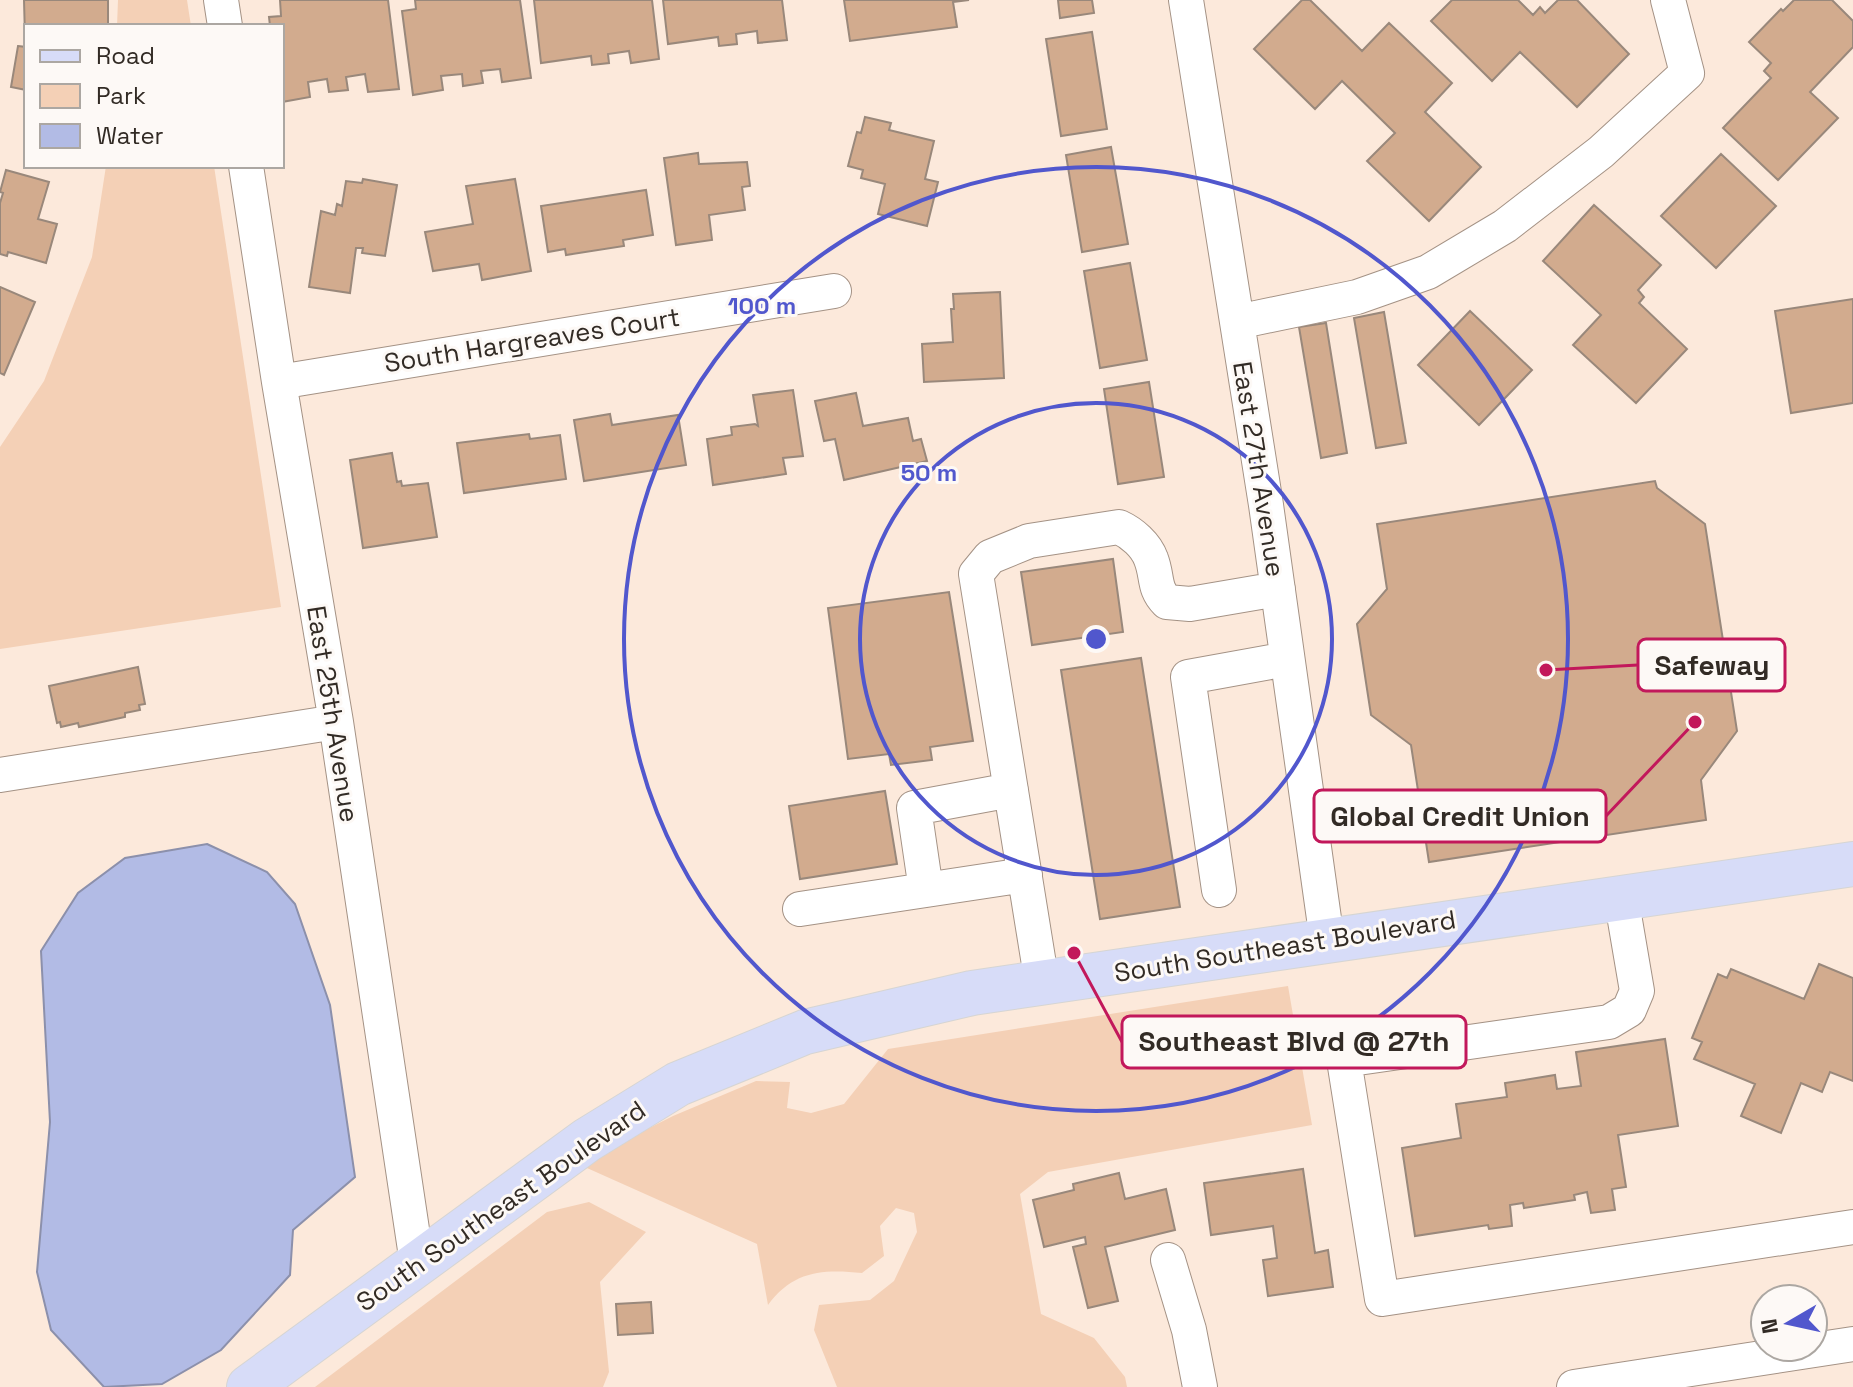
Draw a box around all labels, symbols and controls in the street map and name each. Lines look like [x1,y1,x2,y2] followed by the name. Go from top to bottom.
[24,24,284,168] legend
[96,40,155,71] text: Road
[96,80,146,111] text: Park
[96,120,164,151] text: Water
[728,290,796,321] text: 100 m
[382,300,682,380] street label: South Hargreaves Court
[1225,359,1293,579] street label: East 27th Avenue
[901,457,957,488] text: 50 m
[299,603,367,825] street label: East 25th Avenue
[1082,625,1110,653] centre of rings
[1638,639,1785,691] callout: Safeway
[1655,647,1770,683] text: Safeway
[1314,790,1606,842] callout: Global Credit Union
[1330,798,1590,834] text: Global Credit Union
[1112,902,1458,990] street label: South Southeast Boulevard
[1122,1016,1466,1068] callout: Southeast Blvd @ 27th
[1138,1023,1450,1059] text: Southeast Blvd @ 27th
[350,1093,652,1319] street label: South Southeast Boulevard
[1749,1283,1829,1363] north arrow
[1754,1317,1784,1336] text: N

